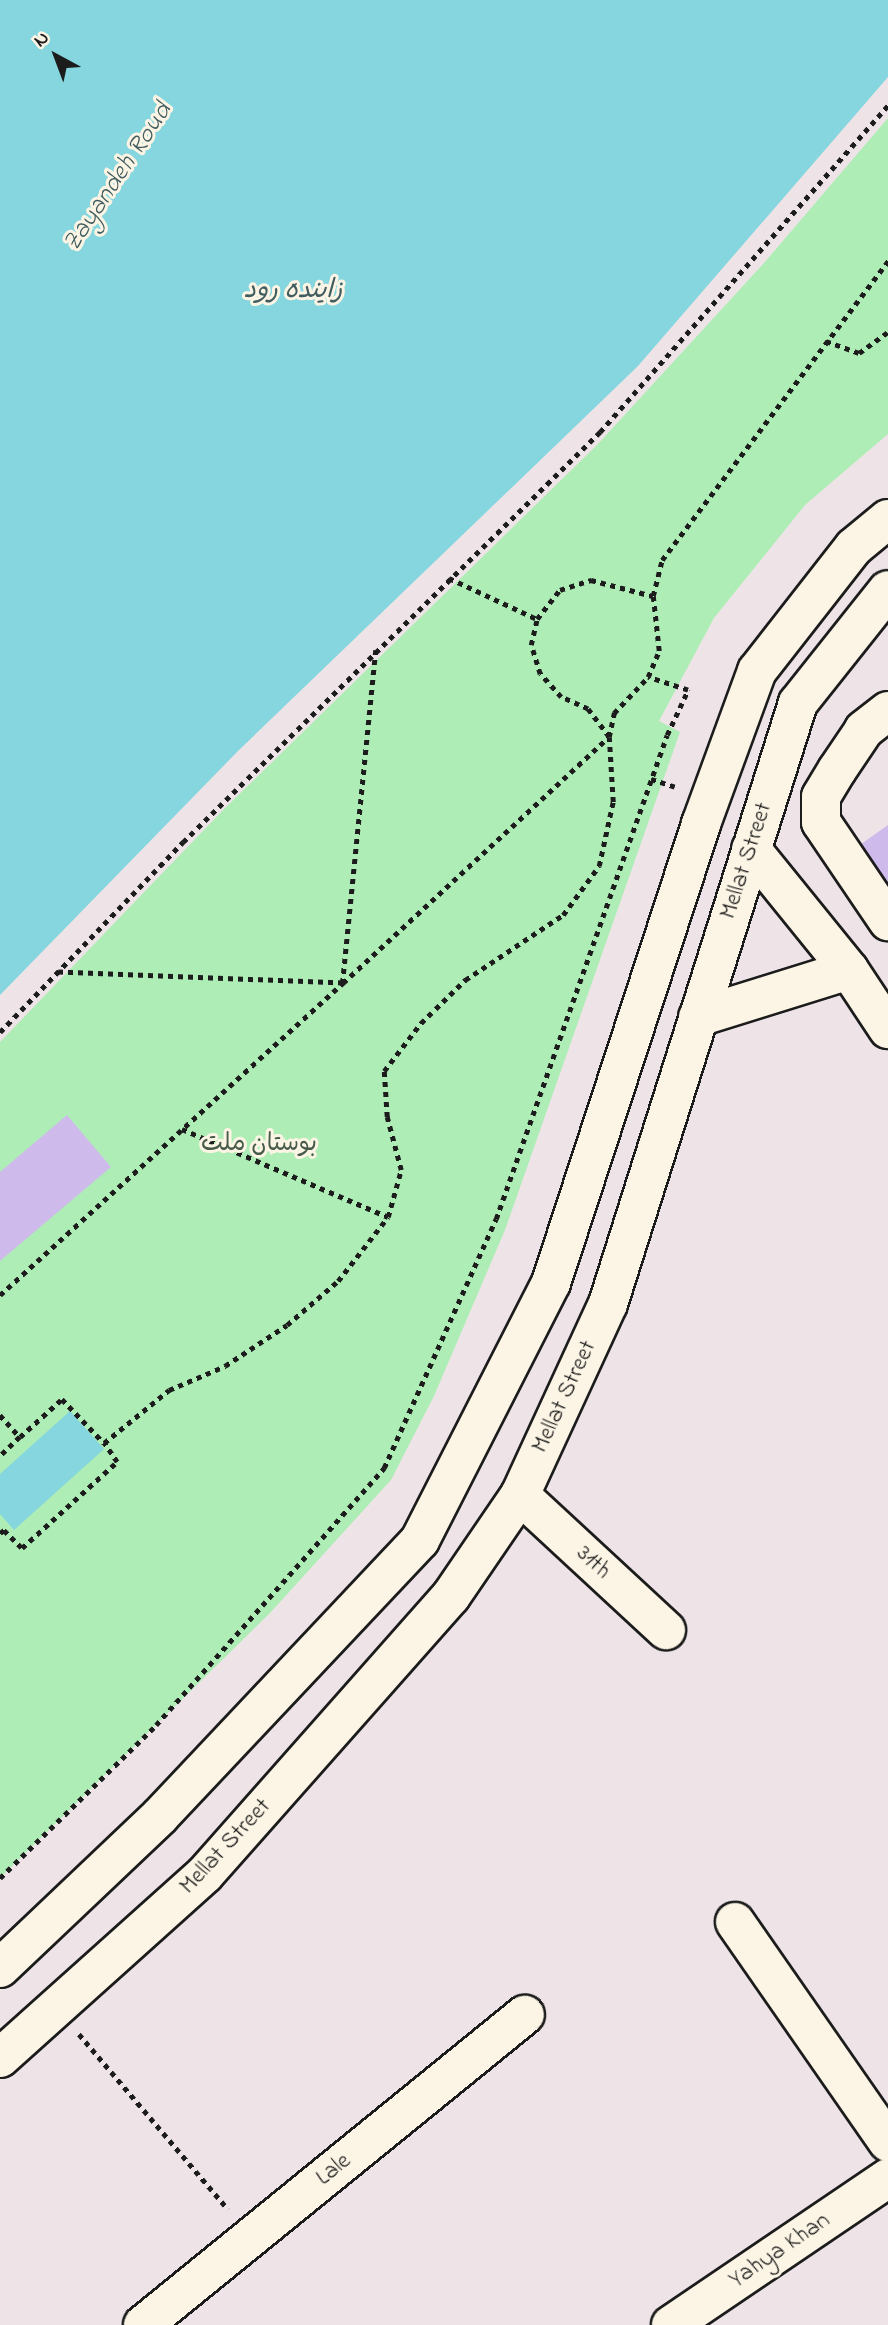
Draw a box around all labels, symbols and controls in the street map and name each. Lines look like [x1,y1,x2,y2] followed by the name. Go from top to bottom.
[21,21,91,91] north arrow
[28,25,56,54] text: N
[58,98,180,258] water label: Zayandeh Roud
[243,276,343,308] water label: زاینده رود
[715,799,779,923] street label: Mellat Street
[201,1131,317,1159] park label: بوستان ملت
[526,1336,604,1458] street label: Mellat Street
[570,1540,616,1586] street label: 31th
[174,1793,278,1901] street label: Mellat Street
[311,2147,357,2193] street label: Lale
[724,2207,836,2295] street label: Yahya Khan

